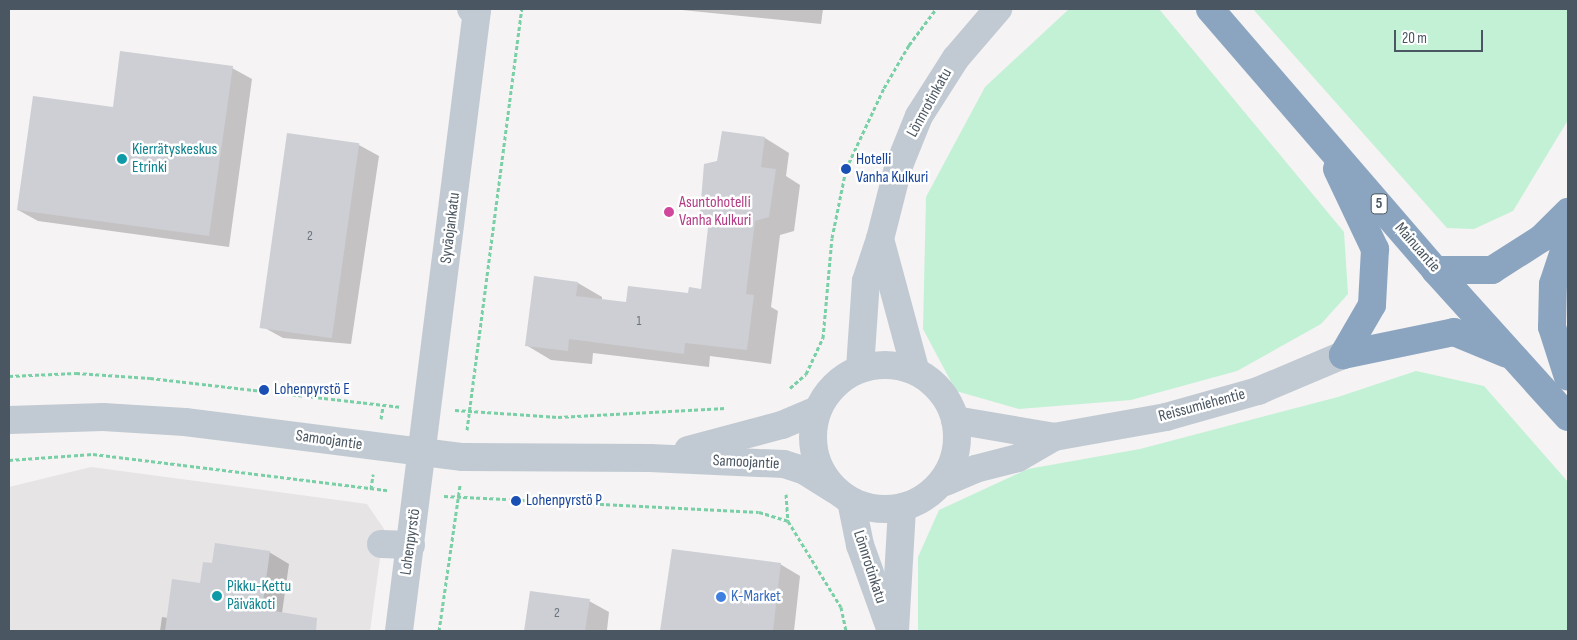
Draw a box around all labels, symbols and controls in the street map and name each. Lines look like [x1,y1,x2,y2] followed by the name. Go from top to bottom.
[1397,20,1486,52] scale bar
[1402,29,1427,48] text: 20 m
[903,65,957,141] street label: Lönnrotinkatu
[132,140,217,178] place label: Kierrätyskeskus Etrinki
[856,150,928,188] place label: Hotelli Vanha Kulkuri
[116,153,128,165] marker: Kierrätyskeskus Etrinki
[840,163,852,175] marker: Hotelli Vanha Kulkuri
[437,191,465,265] street label: Syväojankatu
[1370,192,1388,216] road number: 5
[679,193,751,231] place label: Asuntohotelli Vanha Kulkuri
[663,206,675,218] marker: Asuntohotelli Vanha Kulkuri
[1390,219,1444,277] street label: Mainuantie
[307,228,313,244] house number: 2
[637,313,641,329] house number: 1
[274,380,350,400] place label: Lohenpyrstö E
[258,384,270,396] marker: Lohenpyrstö E
[1157,385,1247,427] street label: Reissumiehentie
[295,427,363,455] street label: Samoojantie
[712,452,780,474] street label: Samoojantie
[526,491,602,511] place label: Lohenpyrstö P
[510,495,522,507] marker: Lohenpyrstö P
[397,508,425,576] street label: Lohenpyrstö
[848,528,890,606] street label: Lönnrotinkatu
[227,577,291,615] place label: Pikku-Kettu Päiväkoti
[731,587,781,607] place label: K-Market
[211,590,223,602] marker: Pikku-Kettu Päiväkoti
[715,591,727,603] marker: K-Market
[554,605,560,621] house number: 2

